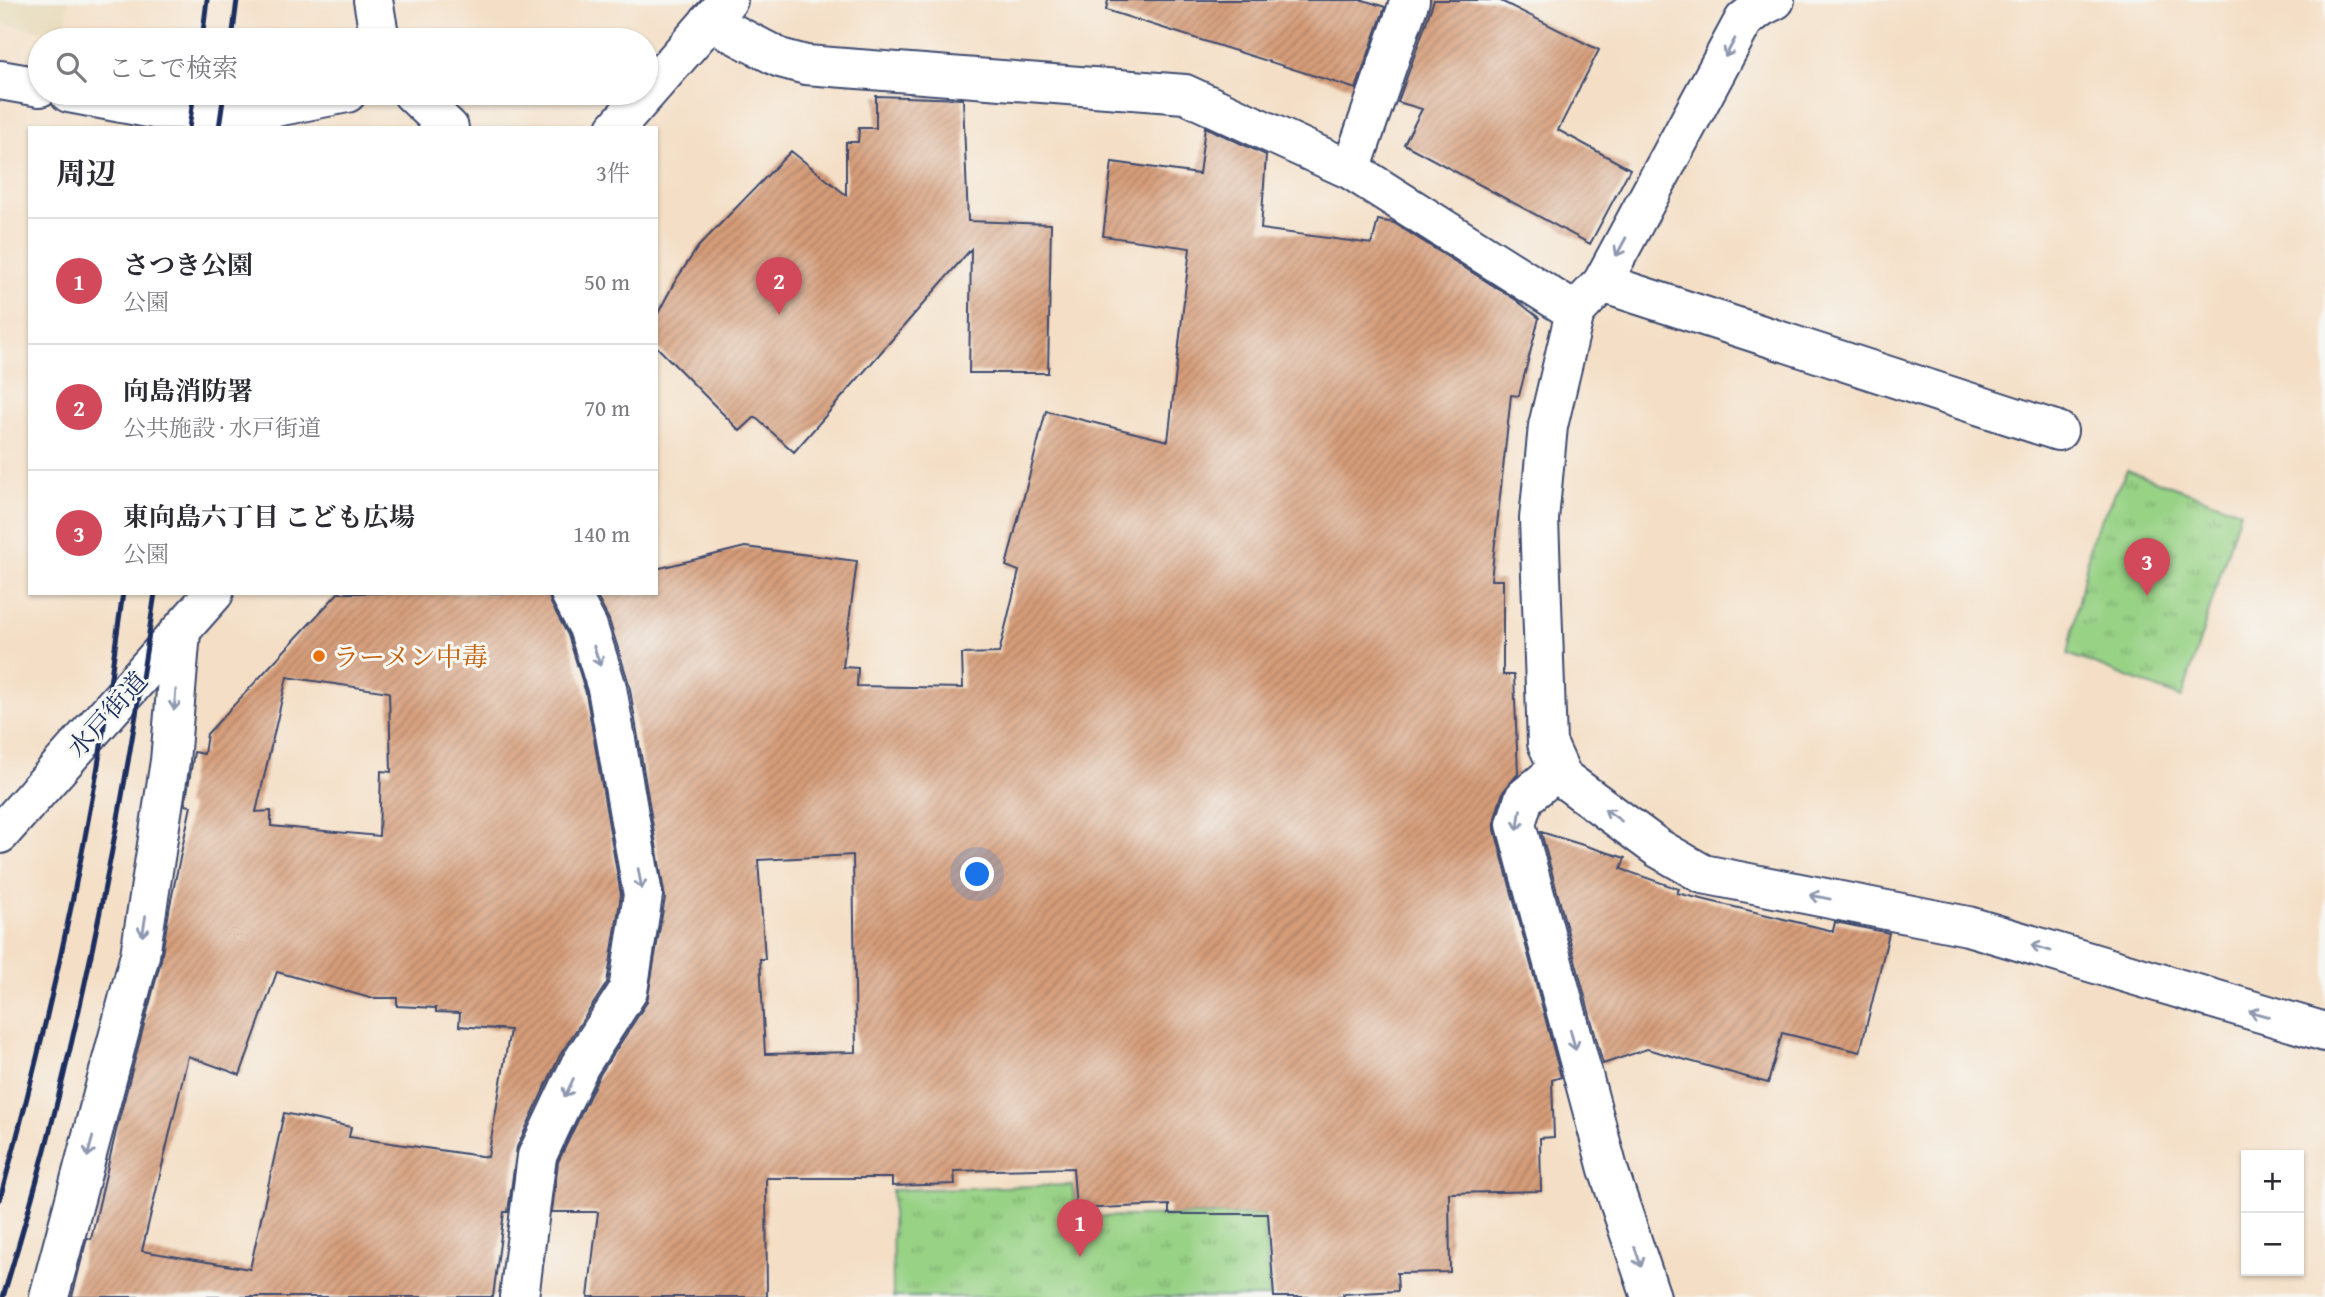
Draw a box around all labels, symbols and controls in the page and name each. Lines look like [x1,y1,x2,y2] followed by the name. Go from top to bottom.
[28,28,658,105] search box
[1722,37,1736,57] one-way arrow
[52,48,90,86] icon: search
[108,48,238,87] text: ここで検索
[56,151,116,195] text: 周辺
[596,156,630,189] text: 3件
[1614,236,1627,257] one-way arrow
[123,245,253,284] text: さつき公園
[756,257,802,315] pin: 2
[73,265,85,298] text: 1
[584,265,630,298] text: 50 m
[123,285,169,318] text: 公園
[123,371,253,410] text: 向島消防署
[73,391,85,424] text: 2
[584,391,630,424] text: 70 m
[123,411,321,444] text: 公共施設 · 水戸街道
[123,497,415,536] text: 東向島六丁目 こども広場
[73,517,85,550] text: 3
[573,517,630,550] text: 140 m
[123,537,169,570] text: 公園
[2124,538,2170,596] pin: 3
[333,637,488,676] place label: ラーメン中毒
[592,644,604,666] one-way arrow
[311,648,327,664] marker: ラーメン中毒
[58,662,156,766] street label: 水戸街道
[168,689,181,711] one-way arrow
[1604,807,1623,822] one-way arrow
[1513,808,1526,831] one-way arrow
[960,857,994,891] your location
[634,867,647,890] one-way arrow
[1809,889,1832,903] one-way arrow
[138,914,151,937] one-way arrow
[2031,941,2053,953] one-way arrow
[2248,1006,2270,1019] one-way arrow
[1567,1028,1580,1050] one-way arrow
[562,1077,575,1098] one-way arrow
[83,1135,96,1157] one-way arrow
[2241,1150,2304,1276] map controls
[2241,1150,2304,1213] button: +
[1057,1199,1103,1257] pin: 1
[2241,1213,2304,1276] button: −
[1633,1246,1645,1268] one-way arrow

